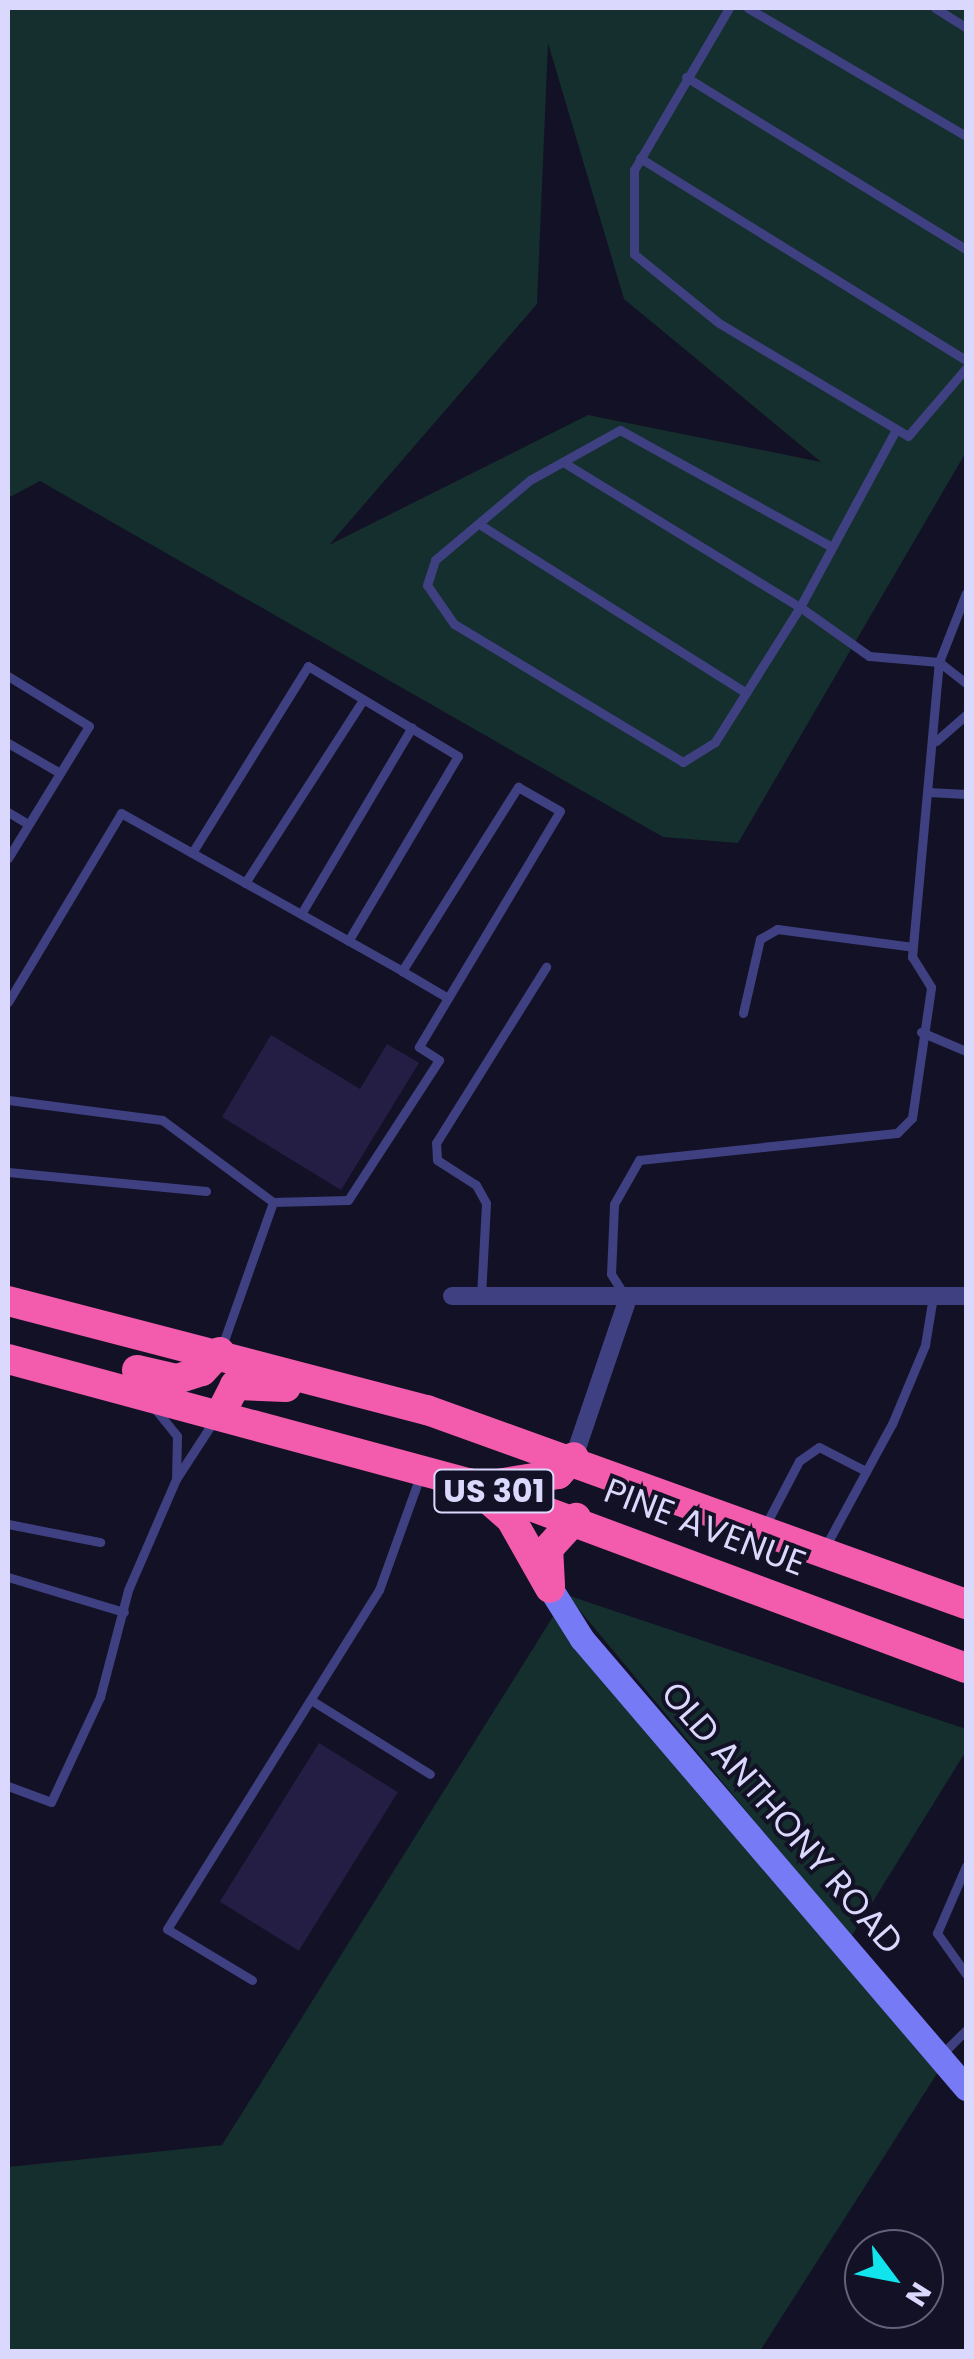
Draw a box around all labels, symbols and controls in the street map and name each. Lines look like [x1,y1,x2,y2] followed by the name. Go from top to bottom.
[432,1464,556,1518] road number: US 301
[598,1469,812,1585] street label: PINE AVENUE
[652,1673,912,1963] street label: OLD ANTHONY ROAD
[844,2229,944,2329] north arrow
[896,2275,940,2313] text: N

